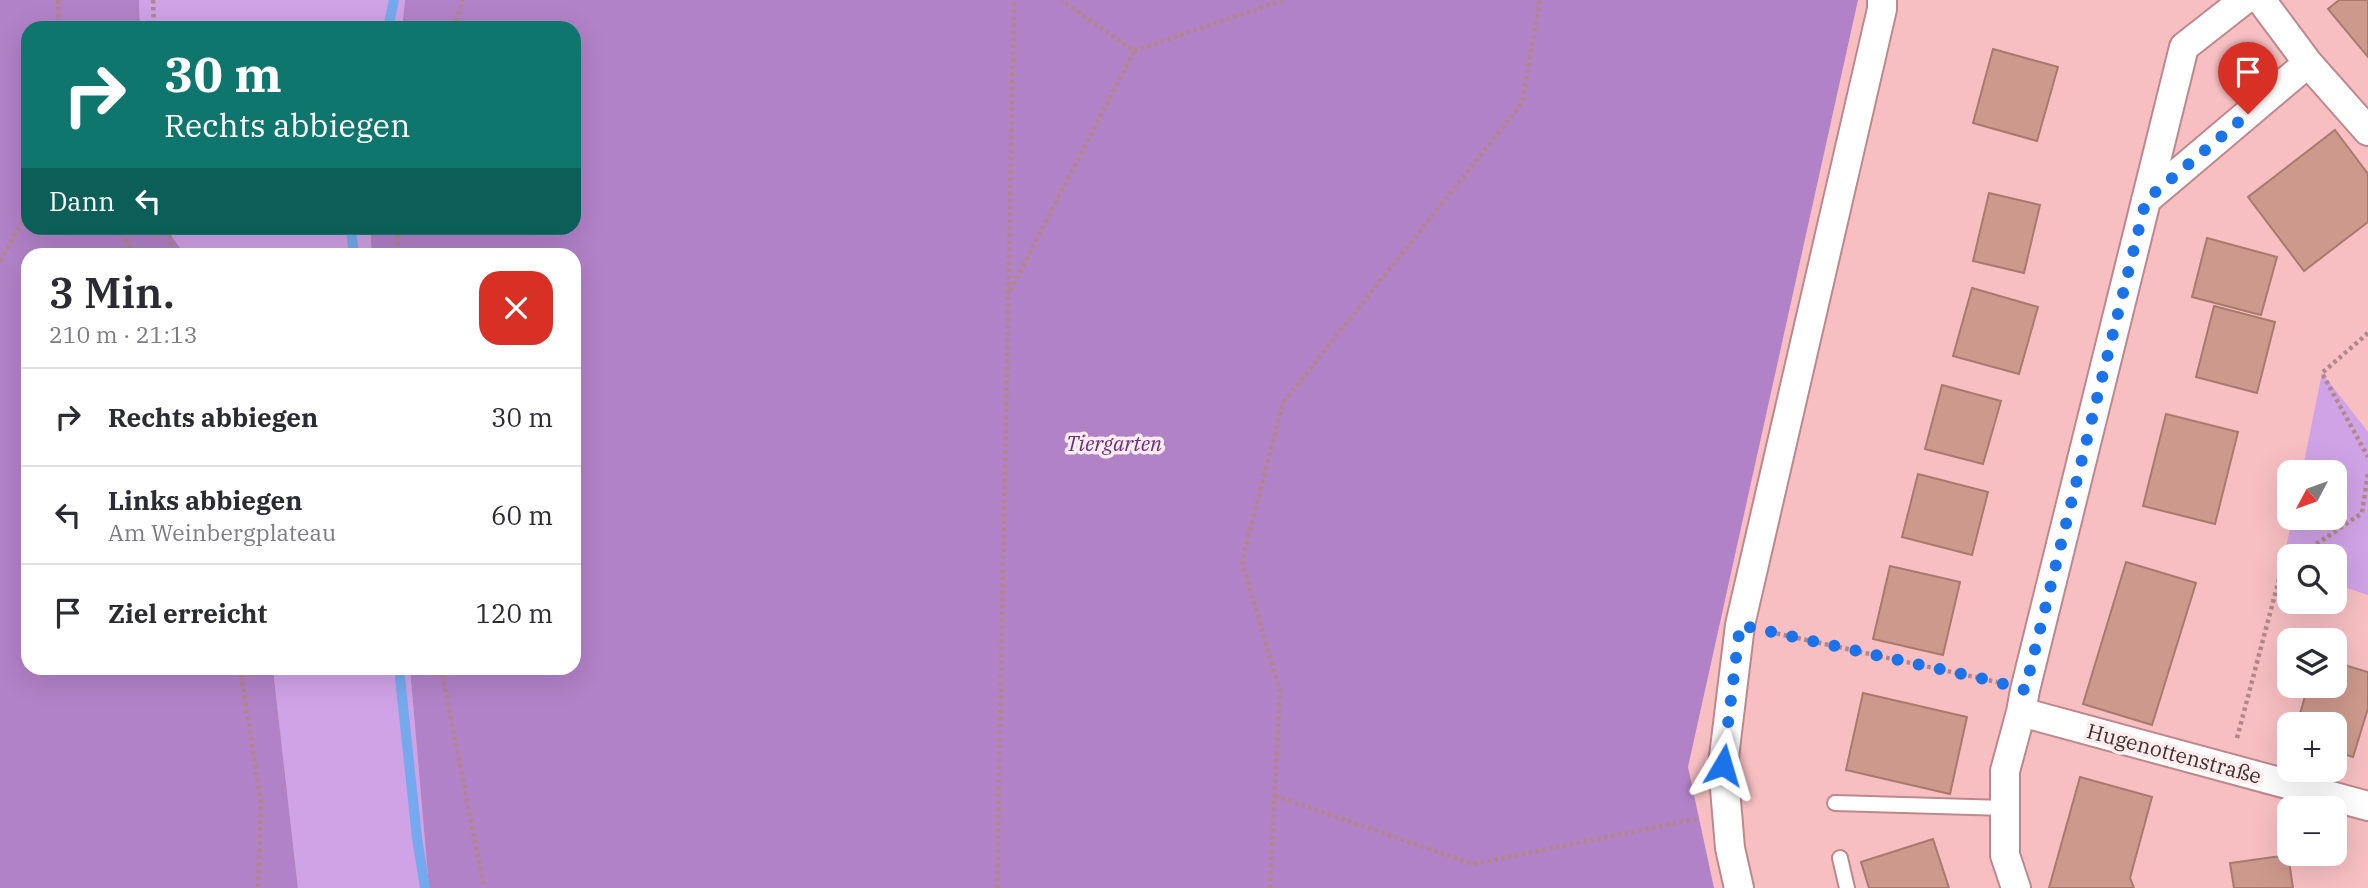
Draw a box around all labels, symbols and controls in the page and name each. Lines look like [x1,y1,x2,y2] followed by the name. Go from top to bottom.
[164,42,282,105] text: 30 m
[2218,42,2278,114] pin
[49,49,140,140] icon: right
[2229,53,2267,91] icon: arrive
[164,104,410,146] text: Rechts abbiegen
[129,182,167,220] icon: left
[49,184,115,218] text: Dann
[49,265,175,320] text: 3 Min.
[479,271,553,345] button: close
[49,319,198,349] text: 210 m · 21:13
[49,398,87,436] icon: right
[108,400,318,434] text: Rechts abbiegen
[491,400,553,434] text: 30 m
[1066,429,1162,457] park label: Tiergarten
[2277,460,2347,530] north arrow
[2277,460,2347,866] map controls
[108,483,303,517] text: Links abbiegen
[49,496,87,534] icon: left
[491,498,553,532] text: 60 m
[108,517,336,547] text: Am Weinbergplateau
[2277,544,2347,614] button: search
[49,594,87,632] icon: arrive
[108,596,267,630] text: Ziel erreicht
[475,596,553,630] text: 120 m
[2277,628,2347,698] button: layers
[2277,712,2347,782] button: +
[2084,716,2265,790] street label: Hugenottenstraße
[1686,728,1760,802] position arrow
[2277,796,2347,866] button: −

